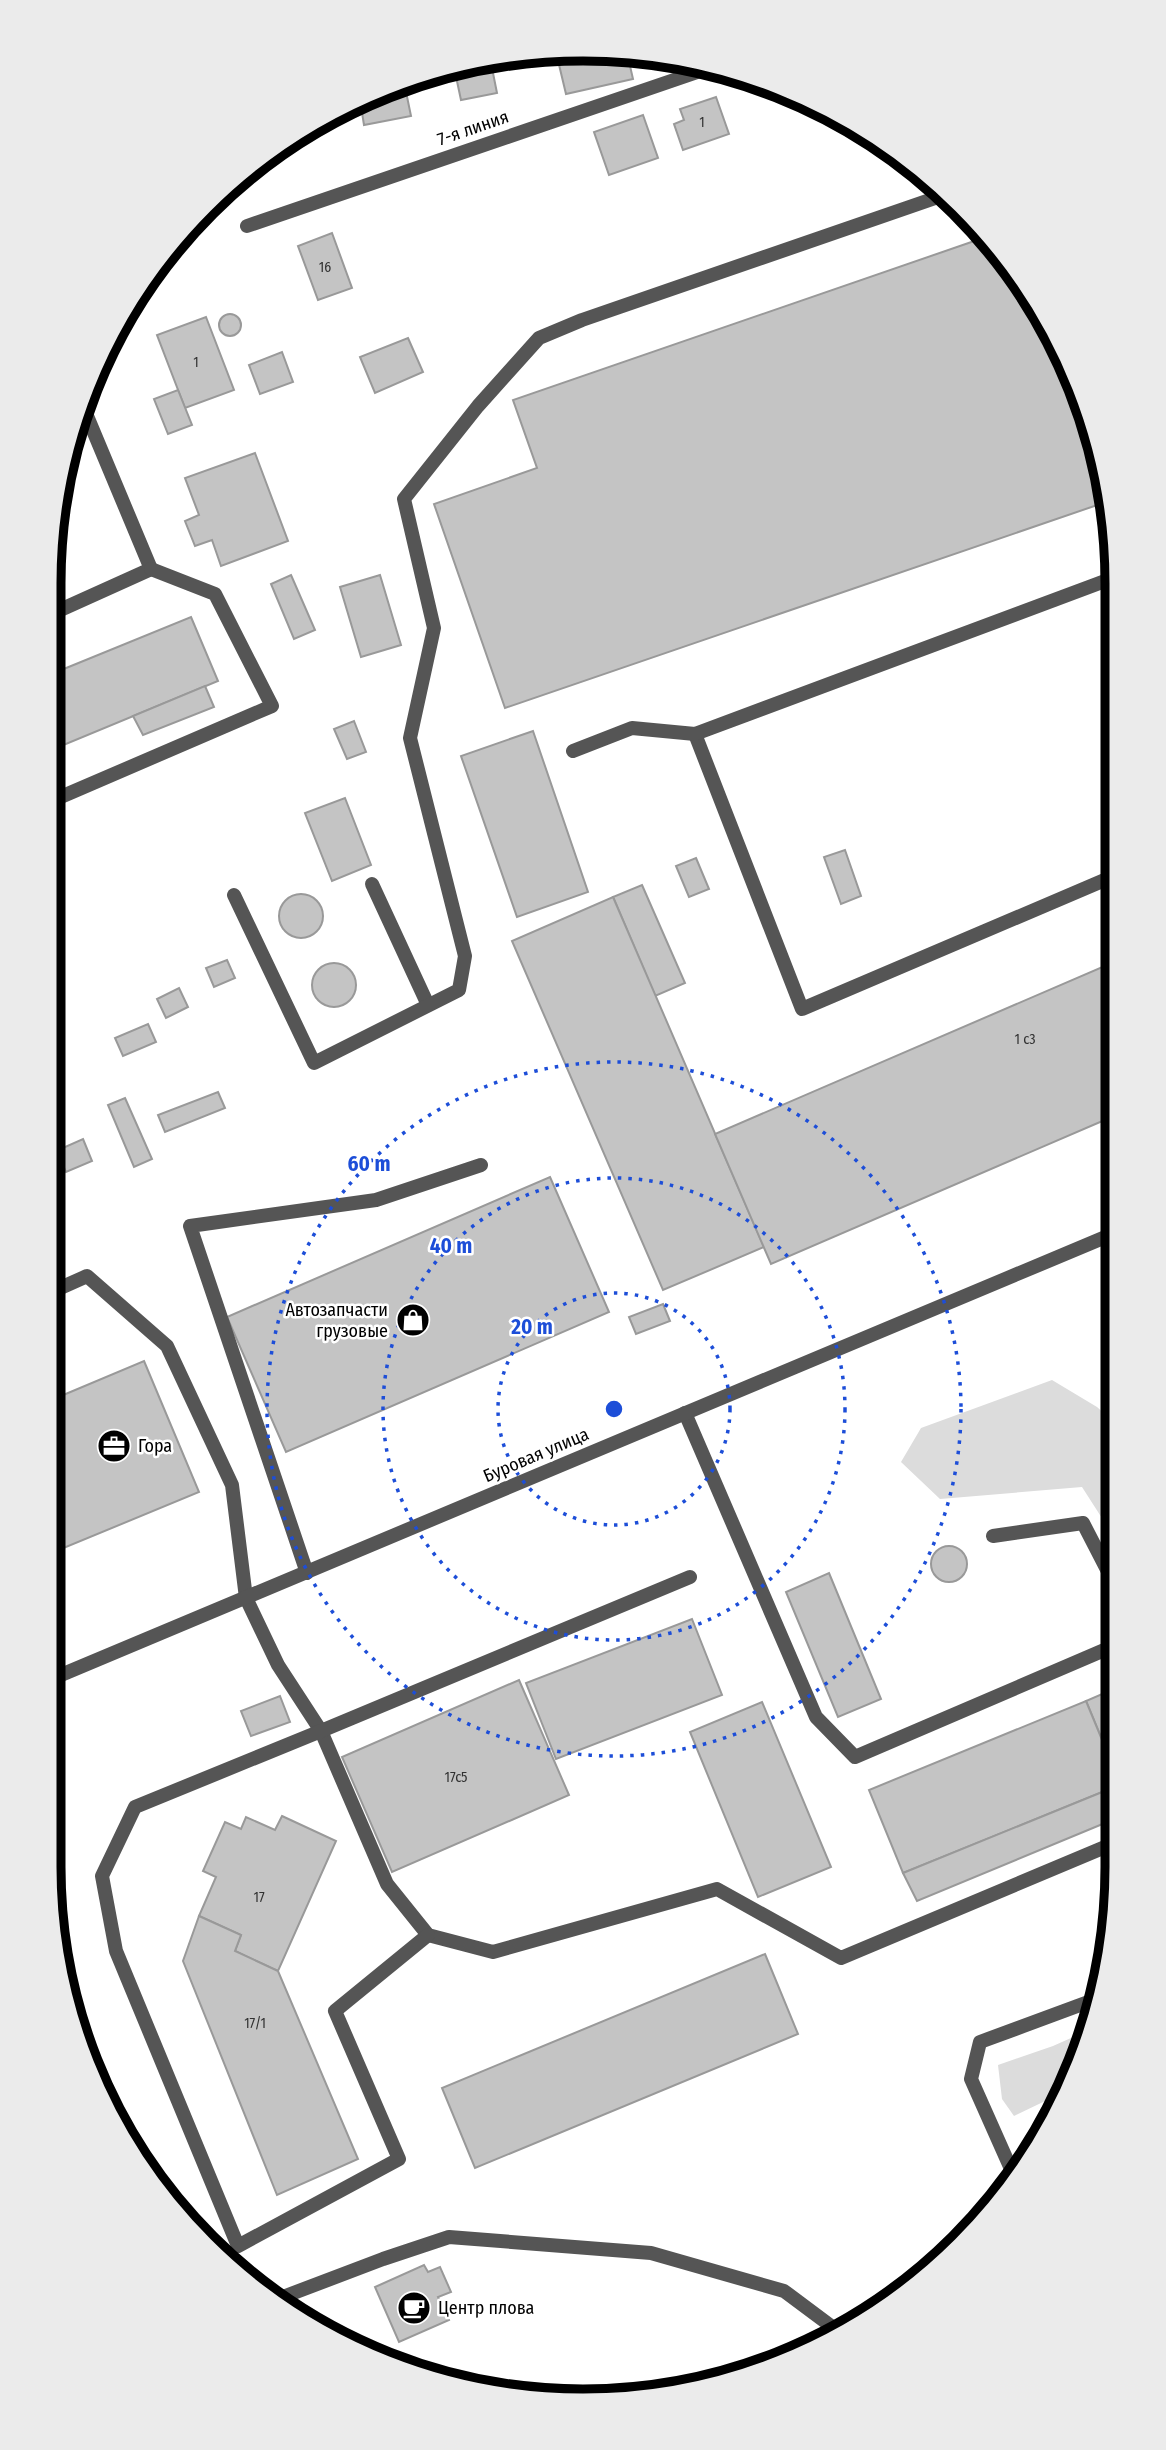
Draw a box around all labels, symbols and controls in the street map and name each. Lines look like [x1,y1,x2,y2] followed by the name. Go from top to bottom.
[434,106,512,150] street label: 7-я линия
[699,114,705,131] house number: 1
[319,259,331,276] house number: 16
[193,354,199,371] house number: 1
[1014,1031,1036,1048] house number: 1 с3
[348,1151,390,1177] text: 60 m
[430,1233,472,1259] text: 40 m
[285,1299,388,1342] place label: Автозапчасти грузовые
[394,1301,432,1339] shop icon: Автозапчасти грузовые
[510,1314,553,1340] text: 20 m
[602,1397,626,1421] centre of rings
[480,1423,592,1487] street label: Буровая улица
[95,1427,133,1465] office icon: Гора
[138,1435,172,1457] place label: Гора
[444,1769,468,1786] house number: 17с5
[253,1889,265,1906] house number: 17
[244,2015,266,2032] house number: 17/1
[395,2289,433,2327] cafe icon: Центр плова
[438,2297,535,2319] place label: Центр плова

